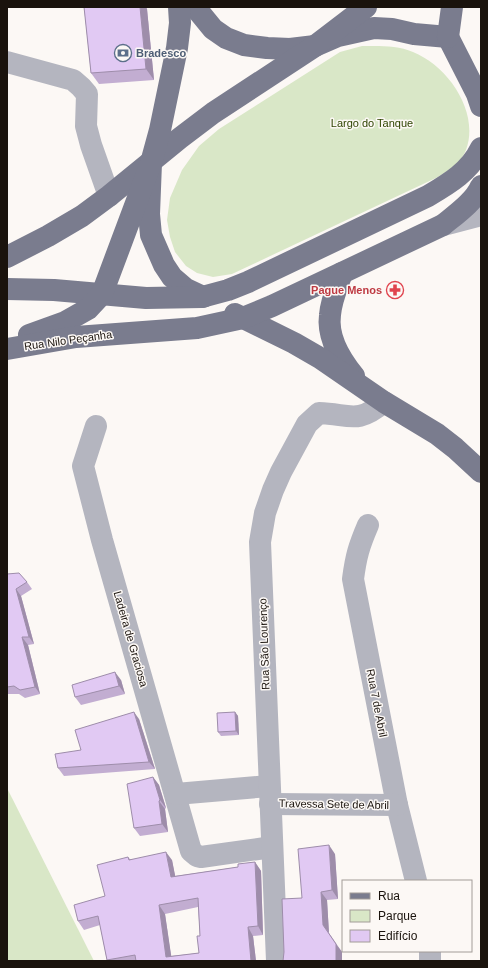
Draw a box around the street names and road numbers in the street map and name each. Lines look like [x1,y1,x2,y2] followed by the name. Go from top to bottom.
[23,328,114,352] street label: Rua Nilo Peçanha
[112,590,151,689] street label: Ladeira de Graciosa
[256,598,272,690] street label: Rua São Lourenço
[365,668,389,738] street label: Rua 7 de Abril
[279,797,389,811] street label: Travessa Sete de Abril

